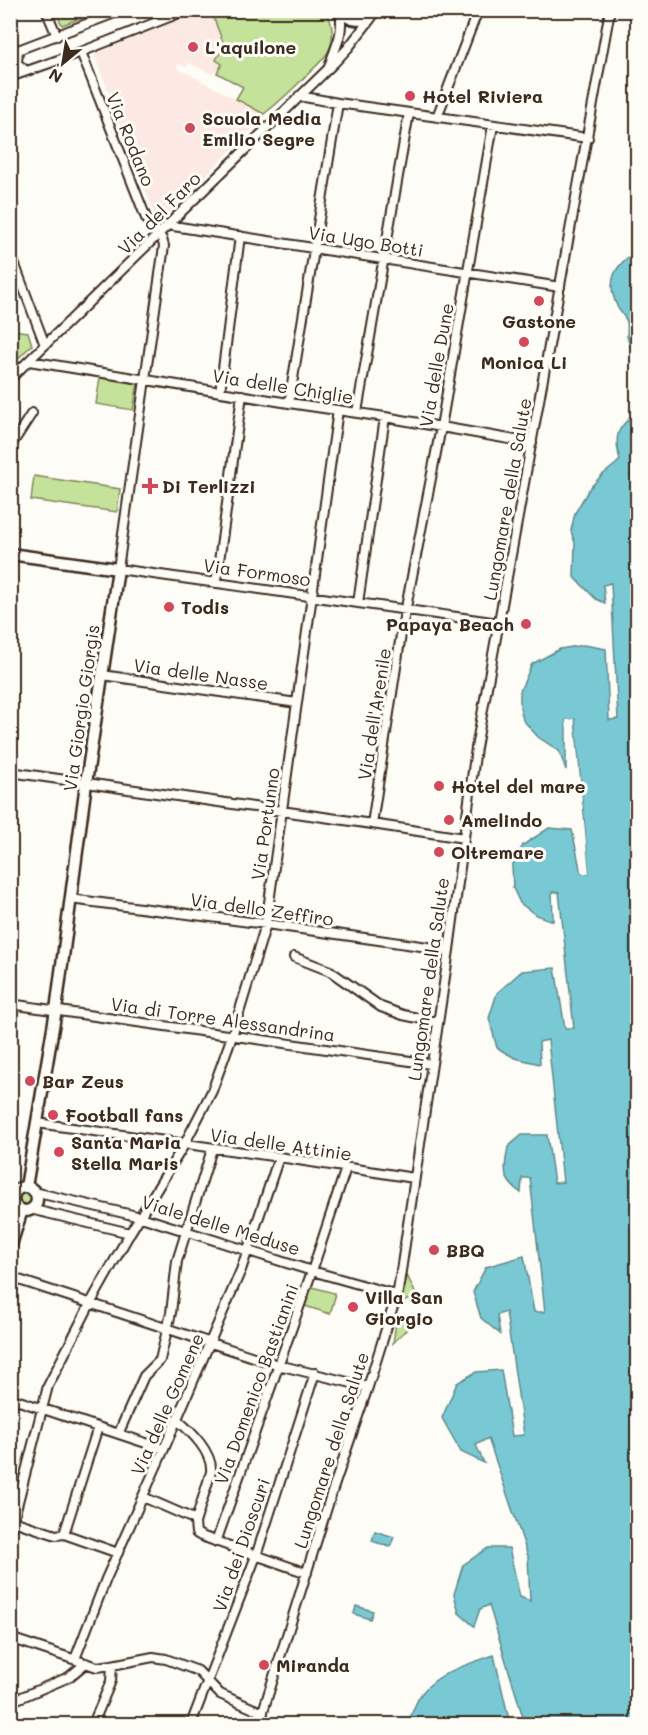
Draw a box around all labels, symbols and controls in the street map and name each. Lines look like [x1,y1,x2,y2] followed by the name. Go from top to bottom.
[33,33,93,93] north arrow
[205,35,296,59] place label: L'aquilone
[186,40,200,54] marker: L'aquilone
[45,64,66,89] text: N
[422,84,543,108] place label: Hotel Riviera
[101,88,161,190] street label: Via Rodano
[403,89,417,103] marker: Hotel Riviera
[202,106,321,151] place label: Scuola Media Emilio Segre
[183,121,197,135] marker: Scuola Media Emilio Segre
[112,166,206,260] street label: Via del Faro
[307,220,425,262] street label: Via Ugo Botti
[532,294,546,308] marker: Gastone
[413,301,459,429] street label: Via delle Dune
[502,309,576,333] place label: Gastone
[517,335,531,349] marker: Monica Li
[481,350,567,374] place label: Monica Li
[211,363,355,409] street label: Via delle Chiglie
[477,396,537,602] street label: Lungomare della Salute
[162,474,256,498] place label: Di Terlizzi
[143,479,157,493] marker: Di Terlizzi
[202,553,313,591] street label: Via Formoso
[181,595,229,619] place label: Todis
[162,600,176,614] marker: Todis
[386,612,514,636] place label: Papaya Beach
[519,617,533,631] marker: Papaya Beach
[57,623,105,793] street label: Via Giorgio Giorgis
[352,646,396,782] street label: Via dell'Arenile
[132,653,270,695] street label: Via delle Nasse
[245,766,285,882] street label: Via Portunno
[451,774,586,798] place label: Hotel del mare
[432,779,446,793] marker: Hotel del mare
[461,808,542,832] place label: Amelindo
[442,813,456,827] marker: Amelindo
[451,840,544,864] place label: Oltremare
[432,845,446,859] marker: Oltremare
[402,876,454,1082] street label: Lungomare della Salute
[189,887,336,931] street label: Via dello Zeffiro
[109,991,337,1047] street label: Via di Torre Alessandrina
[42,1069,124,1093] place label: Bar Zeus
[23,1074,37,1088] marker: Bar Zeus
[65,1103,183,1127] place label: Football fans
[46,1108,60,1122] marker: Football fans
[209,1122,353,1166] street label: Via delle Attinie
[71,1130,181,1175] place label: Santa Maria Stella Maris
[52,1145,66,1159] marker: Santa Maria Stella Maris
[139,1189,303,1261] street label: Viale delle Meduse
[446,1238,485,1262] place label: BBQ
[427,1243,441,1257] marker: BBQ
[208,1280,304,1488] street label: Via Domenico Bastianini
[365,1285,443,1330] place label: Villa San Giorgio
[346,1300,360,1314] marker: Villa San Giorgio
[125,1329,209,1479] street label: Via delle Gomene
[288,1349,374,1551] street label: Lungomare della Salute
[207,1475,275,1615] street label: Via dei Dioscuri
[276,1653,350,1677] place label: Miranda
[257,1658,271,1672] marker: Miranda

